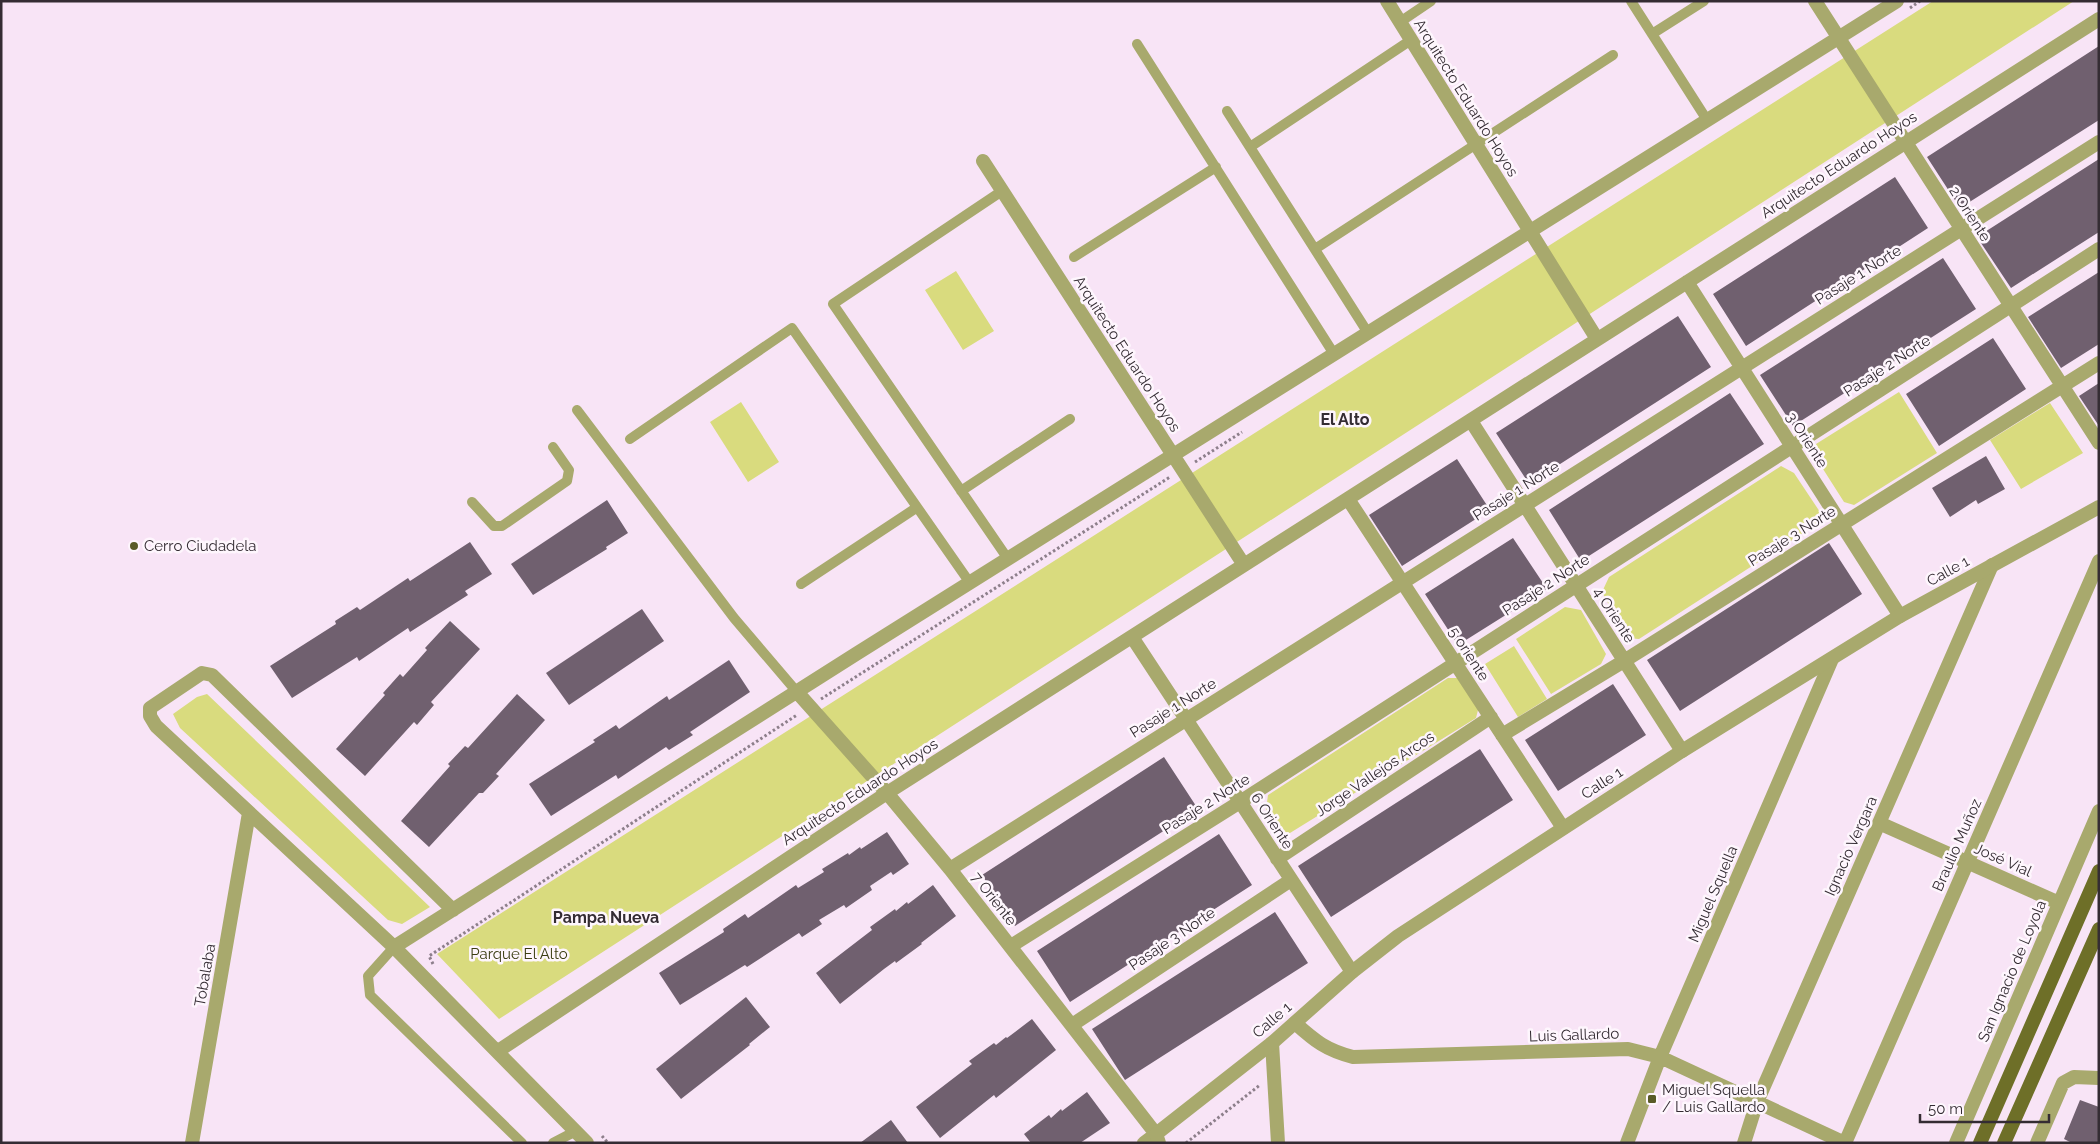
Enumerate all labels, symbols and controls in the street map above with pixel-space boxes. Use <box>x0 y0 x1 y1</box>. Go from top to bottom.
street label: Arquitecto Eduardo Hoyos <box>1410 16 1522 180</box>
street label: Arquitecto Eduardo Hoyos <box>1758 108 1920 222</box>
street label: 2 Oriente <box>1945 183 1995 245</box>
street label: Pasaje 1 Norte <box>1811 241 1905 309</box>
street label: Arquitecto Eduardo Hoyos <box>1070 273 1184 435</box>
street label: Pasaje 2 Norte <box>1840 331 1934 401</box>
street label: 3 Oriente <box>1782 409 1832 471</box>
district label: El Alto <box>1320 410 1370 429</box>
street label: Pasaje 1 Norte <box>1469 457 1563 525</box>
street label: Pasaje 3 Norte <box>1745 502 1839 570</box>
place label: Cerro Ciudadela <box>144 537 257 555</box>
marker: Cerro Ciudadela <box>128 540 140 552</box>
street label: Pasaje 2 Norte <box>1499 550 1593 620</box>
street label: Calle 1 <box>1924 552 1973 590</box>
street label: 4 Oriente <box>1589 584 1639 646</box>
street label: 5 oriente <box>1445 624 1493 684</box>
street label: Pasaje 1 Norte <box>1126 674 1220 742</box>
street label: Jorge Vallejos Arcos <box>1312 728 1438 820</box>
street label: Arquitecto Eduardo Hoyos <box>779 735 941 849</box>
street label: Calle 1 <box>1578 763 1627 803</box>
street label: Pasaje 2 Norte <box>1159 770 1253 838</box>
street label: 6 Oriente <box>1247 789 1297 853</box>
street label: Ignacio Vergara <box>1821 793 1881 899</box>
street label: Braulio Muñoz <box>1929 796 1985 894</box>
street label: José Vial <box>1971 839 2035 881</box>
street label: Miguel Squella <box>1685 843 1741 945</box>
street label: 7 Oriente <box>968 869 1021 929</box>
street label: San Ignacio de Loyola <box>1974 897 2050 1045</box>
street label: Pasaje 3 Norte <box>1126 903 1219 974</box>
district label: Pampa Nueva <box>553 908 659 927</box>
street label: Tobalaba <box>191 942 219 1008</box>
park label: Parque El Alto <box>470 945 568 963</box>
street label: Calle 1 <box>1249 998 1296 1042</box>
street label: Luis Gallardo <box>1528 1024 1620 1046</box>
place label: Miguel Squella / Luis Gallardo <box>1662 1081 1765 1116</box>
scale bar <box>1920 1092 2049 1124</box>
marker: Miguel Squella / Luis Gallardo <box>1646 1093 1658 1105</box>
text: 50 m <box>1928 1100 1963 1118</box>

